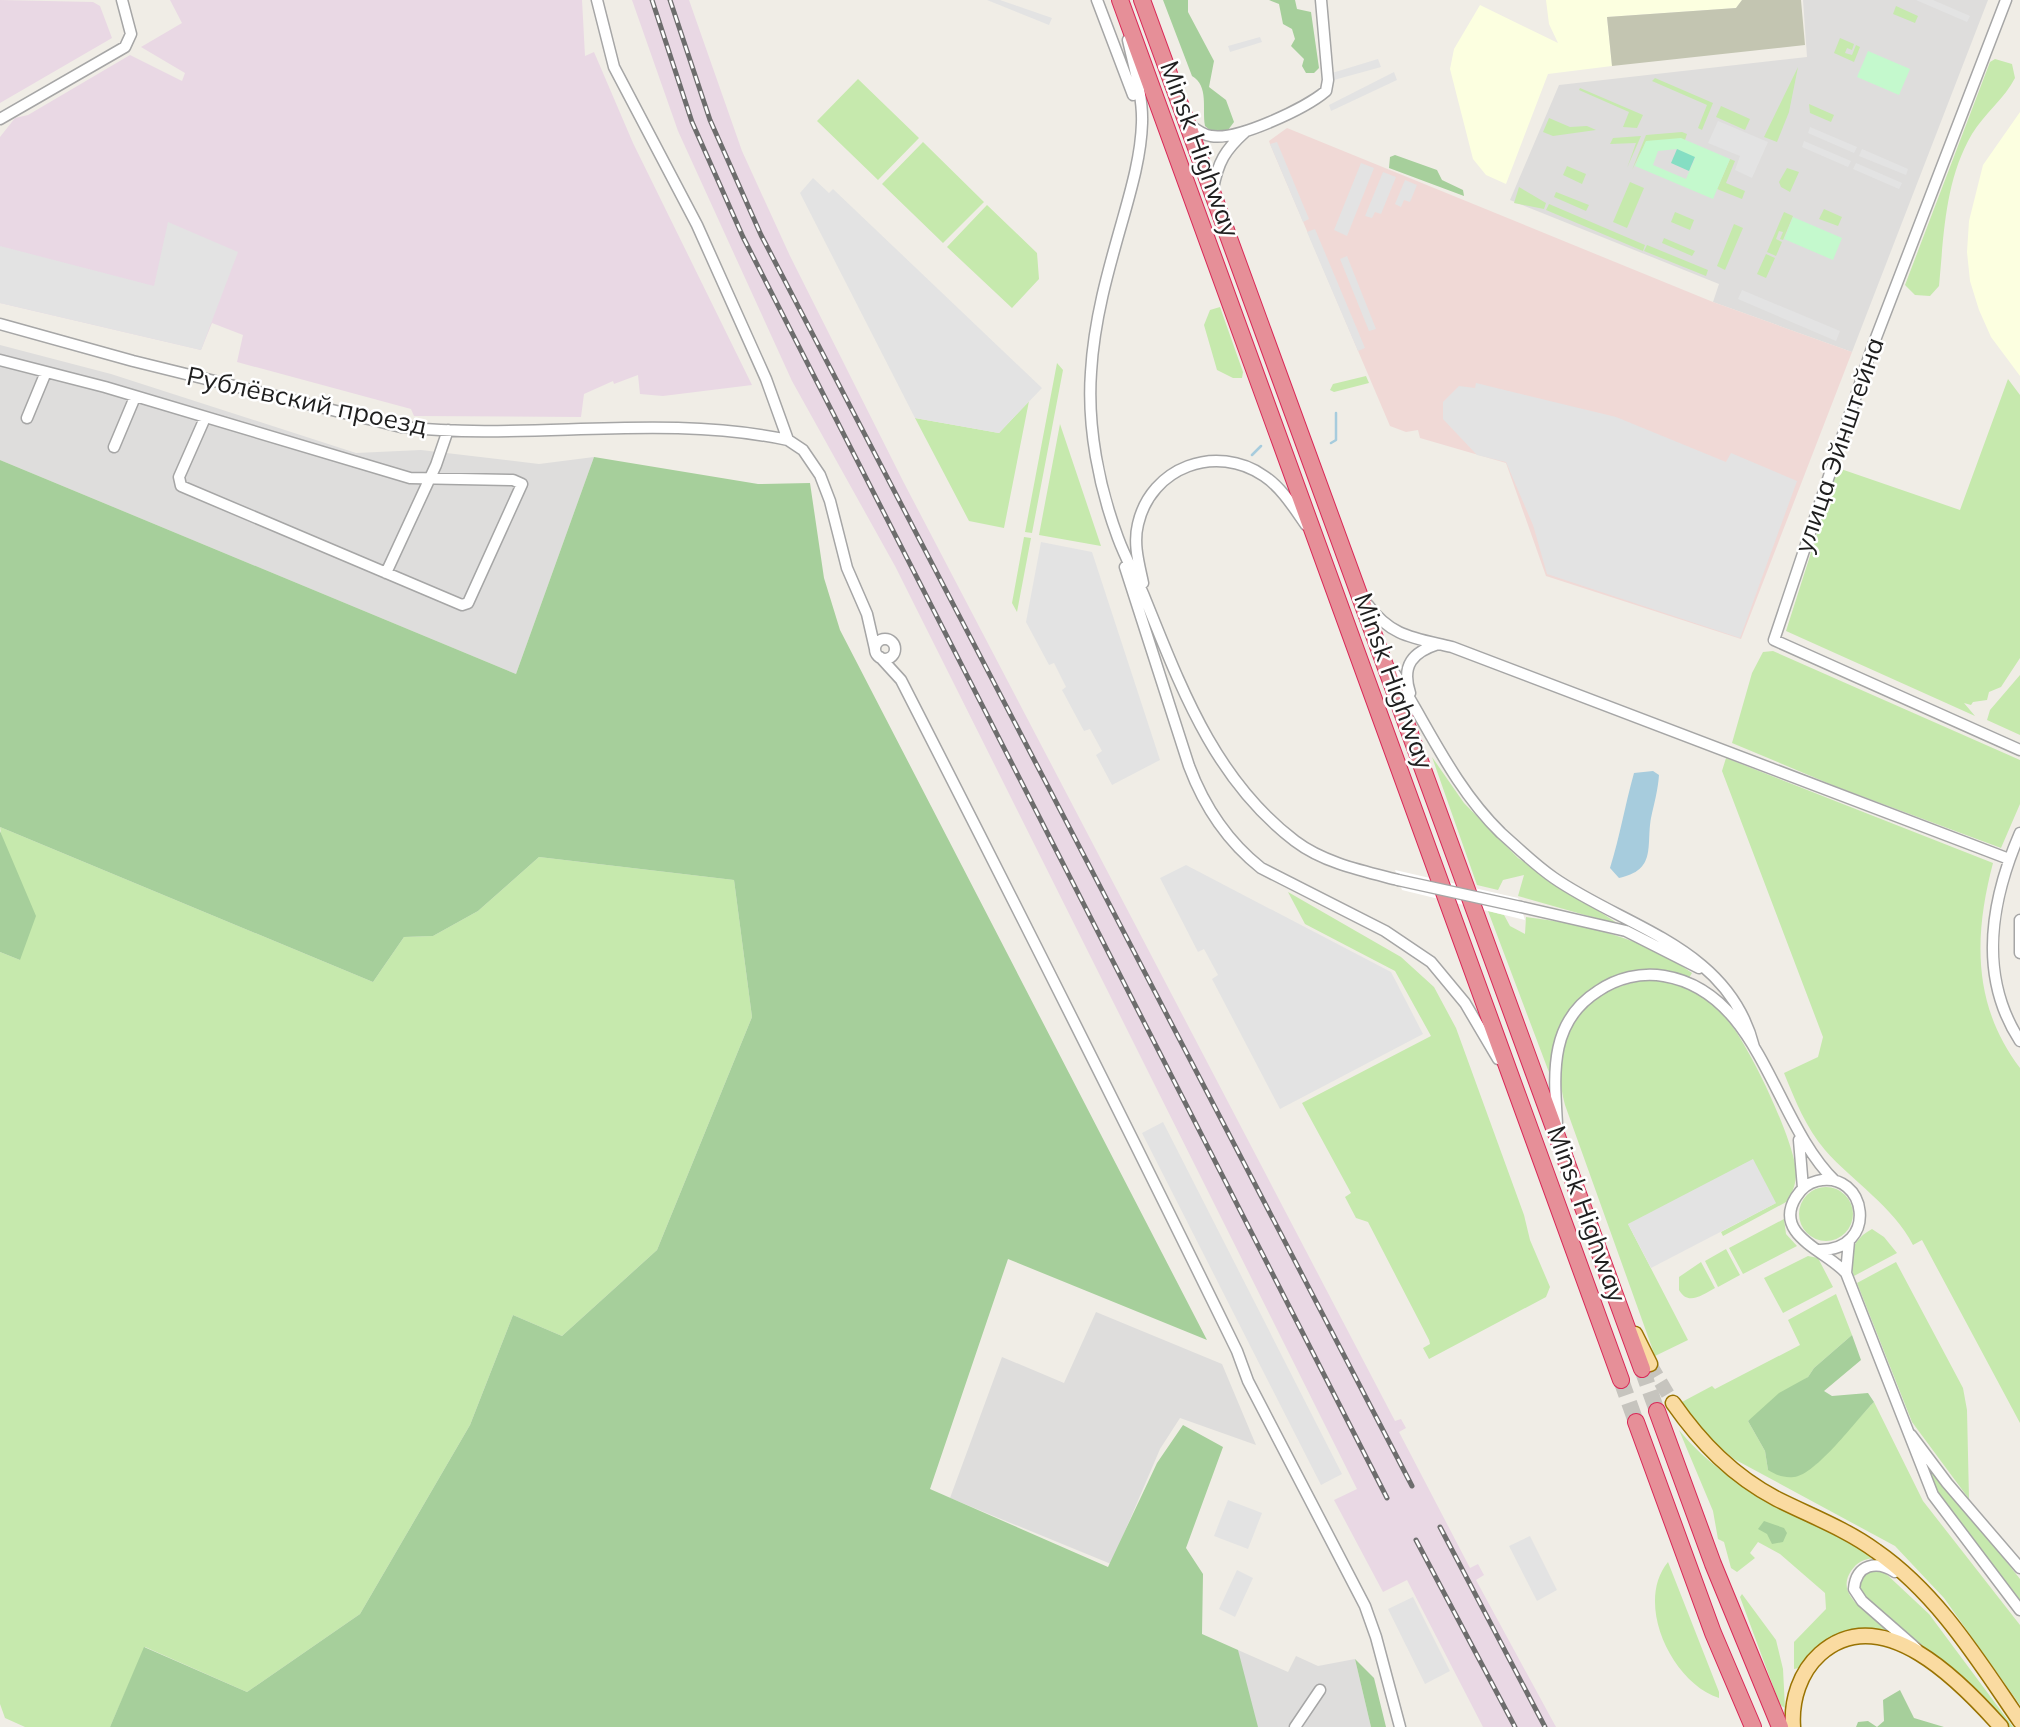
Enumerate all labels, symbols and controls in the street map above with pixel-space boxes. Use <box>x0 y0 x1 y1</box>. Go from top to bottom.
street label: Minsk Highway <box>1153 56 1248 242</box>
street label: улица Эйнштейна <box>1786 333 1891 557</box>
street label: Рублёвский проезд <box>184 359 431 442</box>
street label: Minsk Highway <box>1347 588 1442 774</box>
street label: Minsk Highway <box>1540 1121 1635 1307</box>

